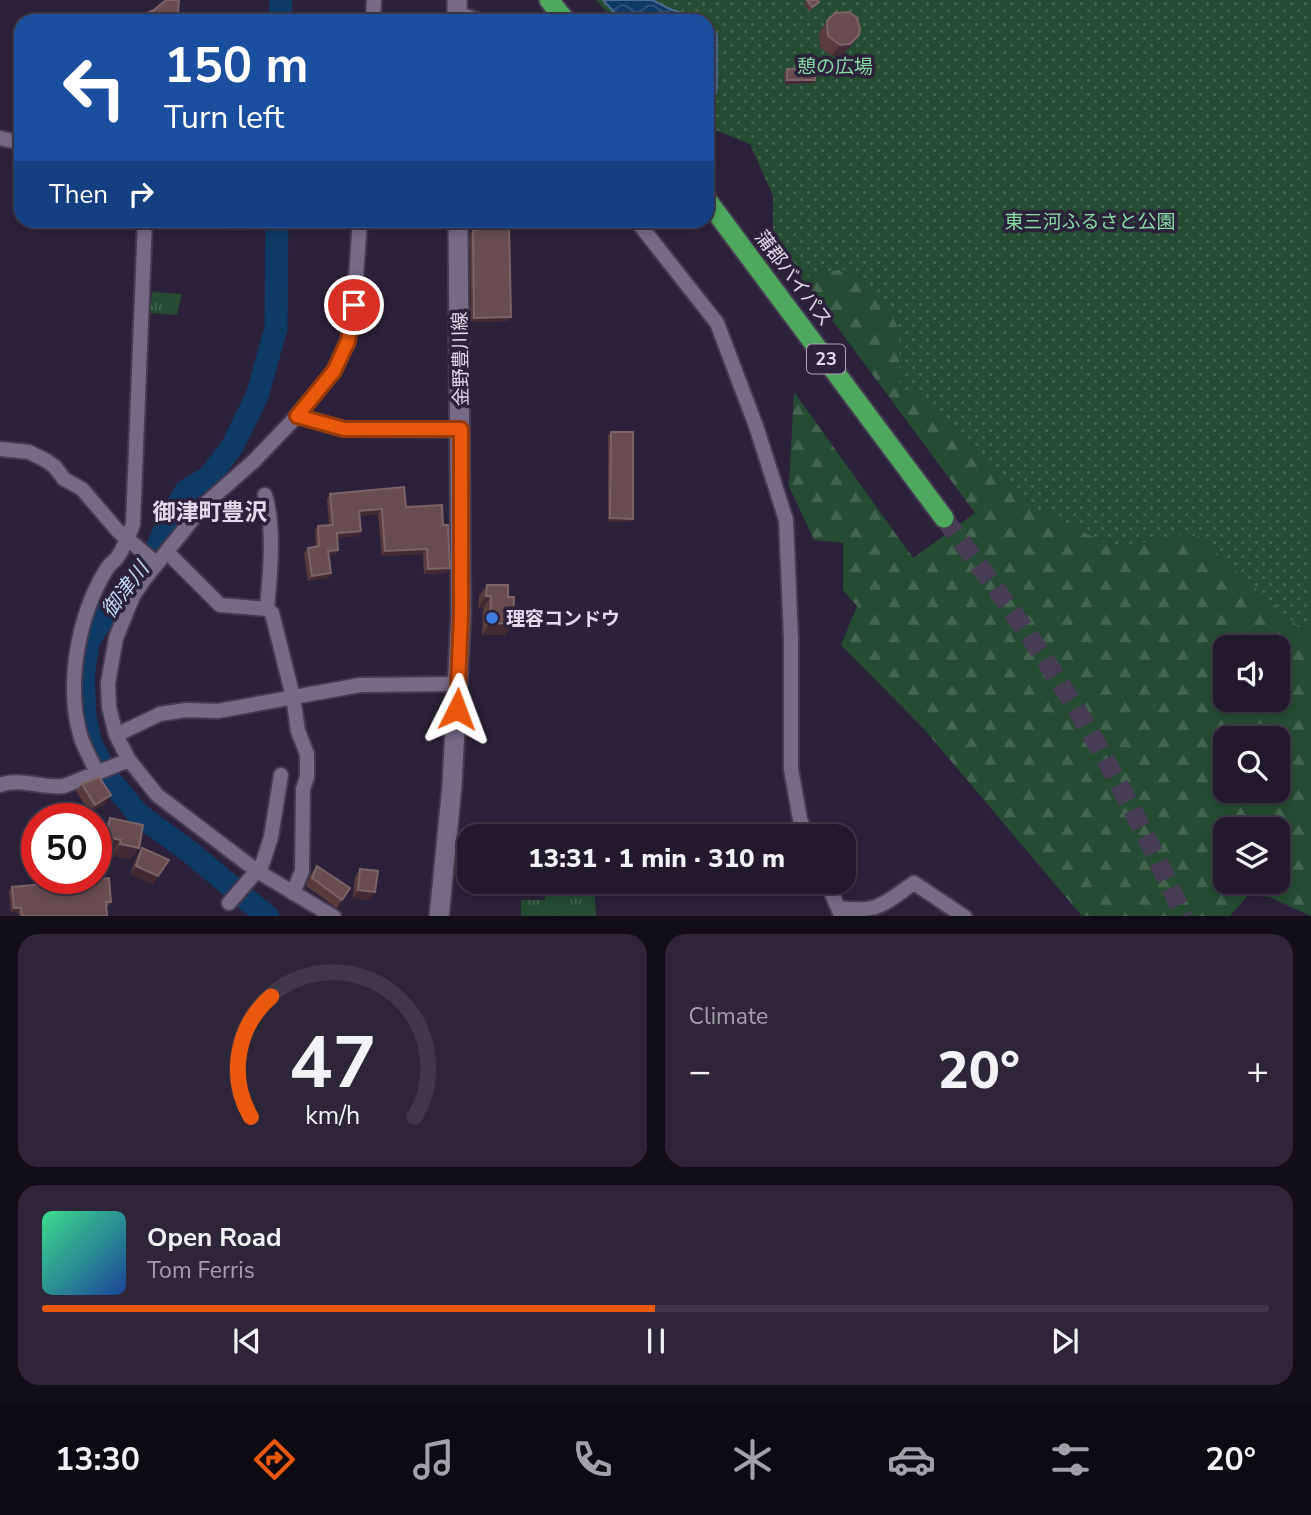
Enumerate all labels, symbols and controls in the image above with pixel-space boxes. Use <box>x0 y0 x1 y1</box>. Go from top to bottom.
text: 150 m <box>164 32 308 99</box>
icon: left <box>49 42 140 133</box>
park label: 憩の広場 <box>797 54 873 80</box>
text: Turn left <box>164 96 284 139</box>
icon: right <box>122 175 160 213</box>
text: Then <box>49 177 108 212</box>
park label: 東三河ふるさと公園 <box>1004 209 1176 235</box>
street label: 蒲郡バイパス <box>749 225 838 332</box>
pin <box>324 275 384 335</box>
icon: arrive <box>335 286 373 324</box>
street label: 金野豊川線 <box>447 311 475 407</box>
road number: 23 <box>807 344 845 374</box>
district label: 御津町豊沢 <box>153 497 268 528</box>
water label: 御津川 <box>95 555 156 624</box>
place label: 理容コンドウ <box>506 606 620 632</box>
marker: 理容コンドウ <box>484 610 500 626</box>
map controls <box>1213 635 1290 894</box>
button: sound <box>1213 635 1290 712</box>
position arrow <box>420 672 494 746</box>
button: search <box>1213 726 1290 803</box>
speed limit sign: 50 <box>21 803 112 894</box>
button: layers <box>1213 817 1290 894</box>
text: 13:31 · 1 min · 310 m <box>528 841 785 876</box>
text: Climate <box>689 1001 768 1032</box>
text: 47 <box>289 1013 376 1113</box>
text: 20° <box>938 1035 1020 1106</box>
text: − <box>689 1046 711 1097</box>
text: + <box>1246 1046 1269 1097</box>
text: km/h <box>305 1098 360 1132</box>
text: Open Road <box>147 1220 282 1255</box>
text: Tom Ferris <box>147 1255 255 1286</box>
icon: previous <box>228 1322 266 1360</box>
icon: pause <box>637 1322 675 1360</box>
icon: next <box>1046 1322 1084 1360</box>
icon: directions <box>250 1435 299 1484</box>
icon: music <box>409 1435 458 1484</box>
icon: phone <box>568 1435 617 1484</box>
icon: climate <box>728 1435 777 1484</box>
icon: car <box>887 1435 936 1484</box>
icon: filters <box>1046 1435 1095 1484</box>
text: 13:30 <box>55 1438 140 1481</box>
text: 20° <box>1205 1438 1256 1481</box>

